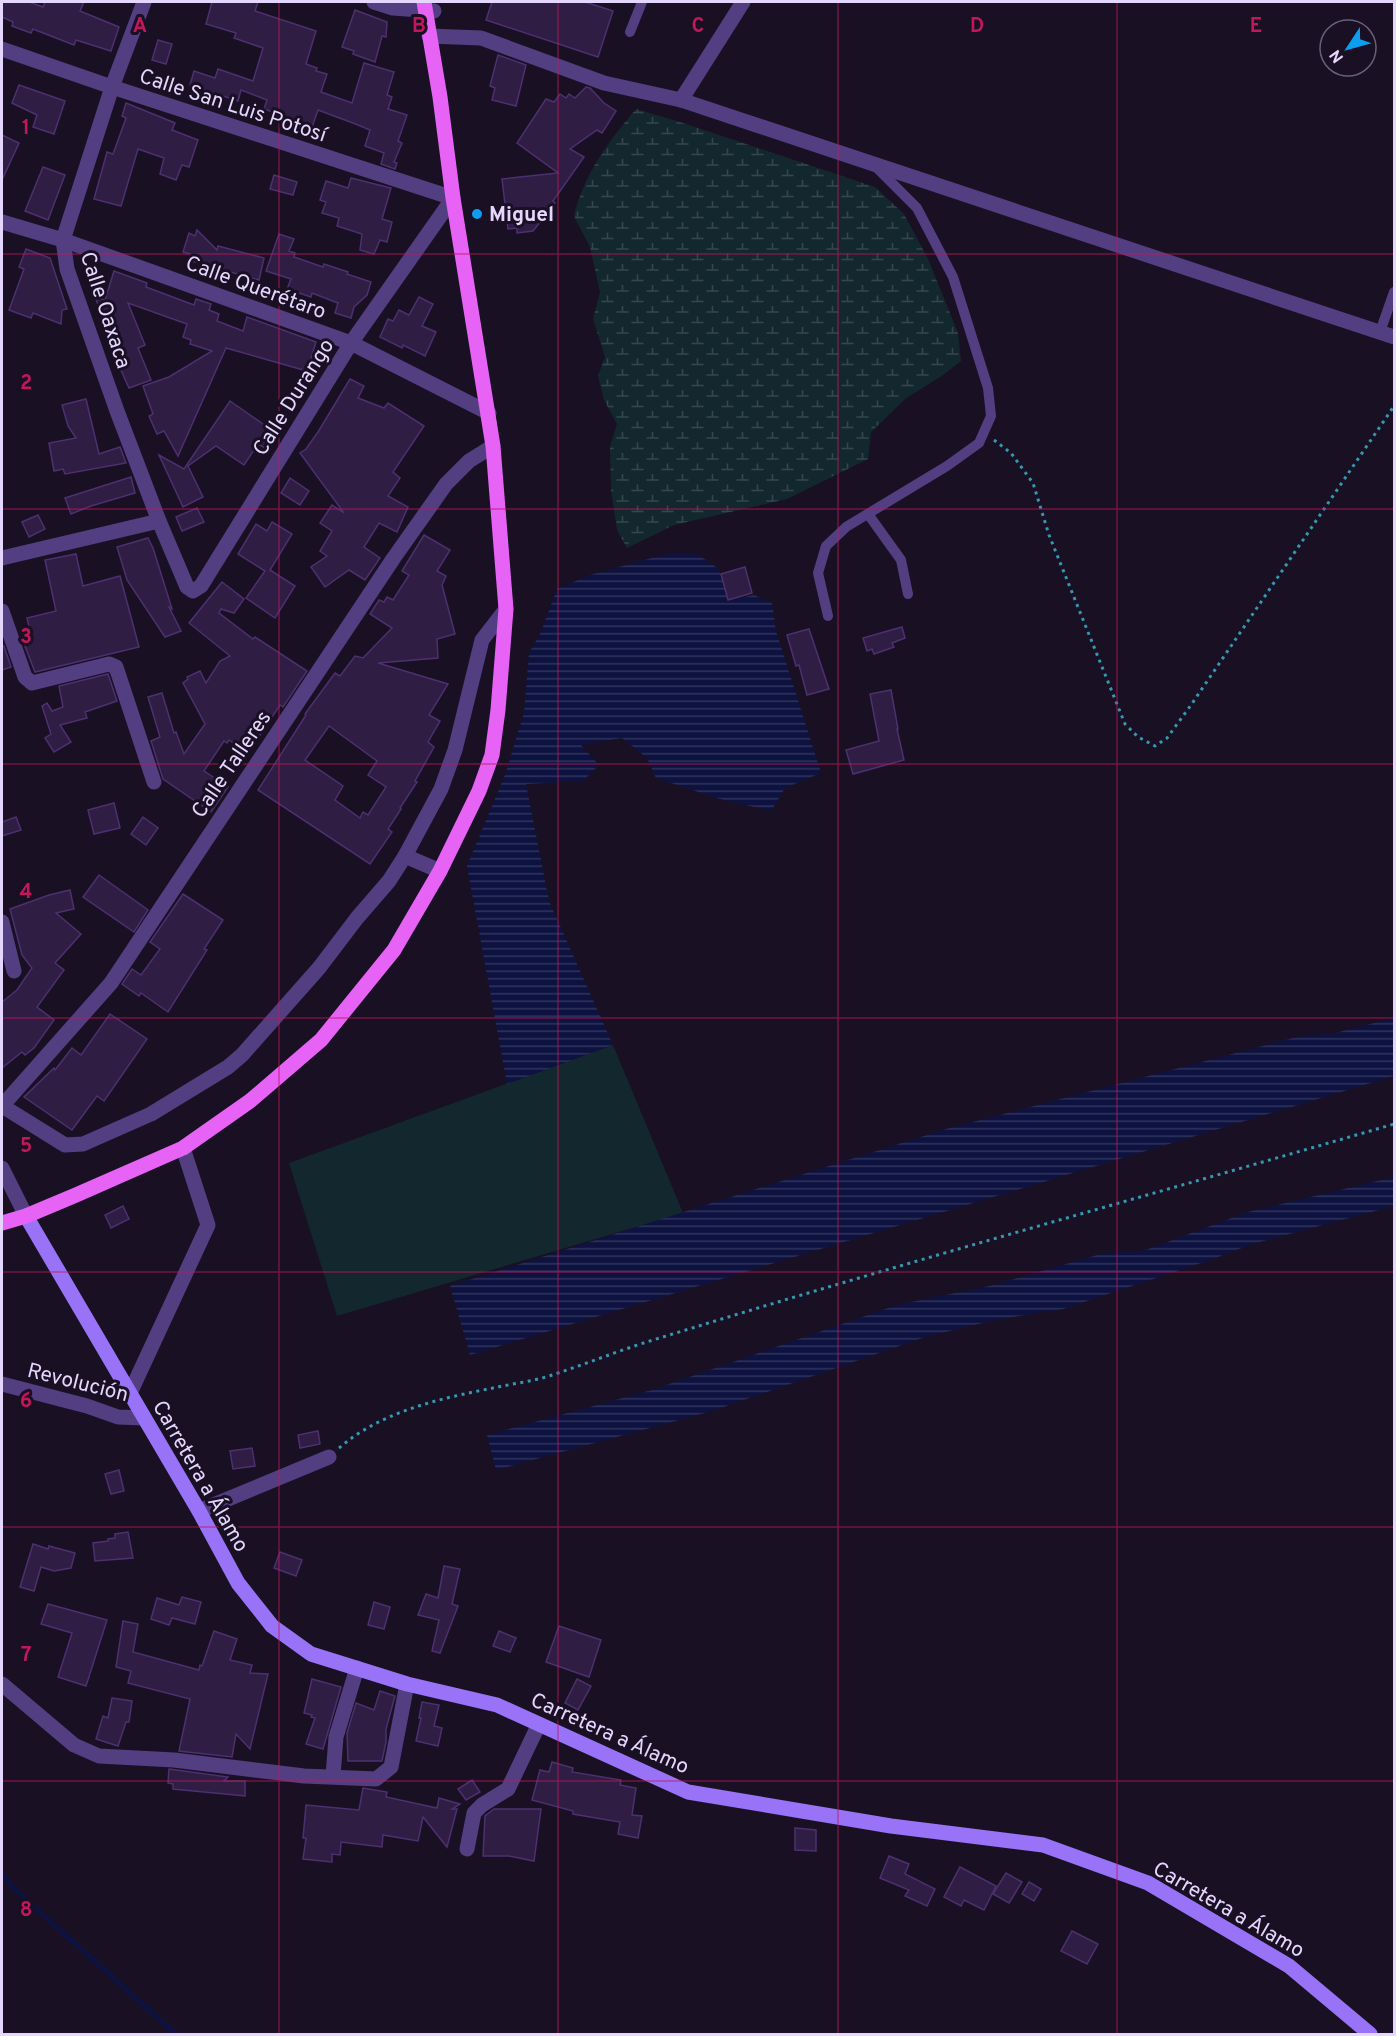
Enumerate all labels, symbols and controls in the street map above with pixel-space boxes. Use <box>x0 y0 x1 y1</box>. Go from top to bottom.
text: A <box>133 14 147 40</box>
text: B <box>412 14 426 40</box>
text: C <box>692 14 704 40</box>
text: D <box>970 14 984 40</box>
text: E <box>1250 14 1262 40</box>
north arrow <box>1318 18 1378 78</box>
text: N <box>1326 45 1349 66</box>
street label: Calle San Luis Potosí <box>135 63 331 150</box>
text: 1 <box>22 116 30 142</box>
place label: Miguel <box>489 202 554 229</box>
marker: Miguel <box>470 207 484 221</box>
street label: Calle Oaxaca <box>73 249 136 372</box>
street label: Calle Querétaro <box>181 250 330 326</box>
street label: Calle Durango <box>248 334 341 461</box>
text: 2 <box>20 371 32 397</box>
text: 3 <box>20 625 32 651</box>
street label: Calle Talleres <box>186 706 278 824</box>
text: 4 <box>20 880 32 906</box>
text: 5 <box>20 1134 32 1160</box>
street label: Revolución <box>24 1358 131 1409</box>
text: 6 <box>20 1389 32 1415</box>
street label: Carretera a Álamo <box>145 1396 255 1557</box>
text: 7 <box>21 1643 31 1669</box>
street label: Carretera a Álamo <box>526 1686 693 1781</box>
street label: Carretera a Álamo <box>1148 1855 1309 1965</box>
text: 8 <box>20 1898 32 1924</box>

